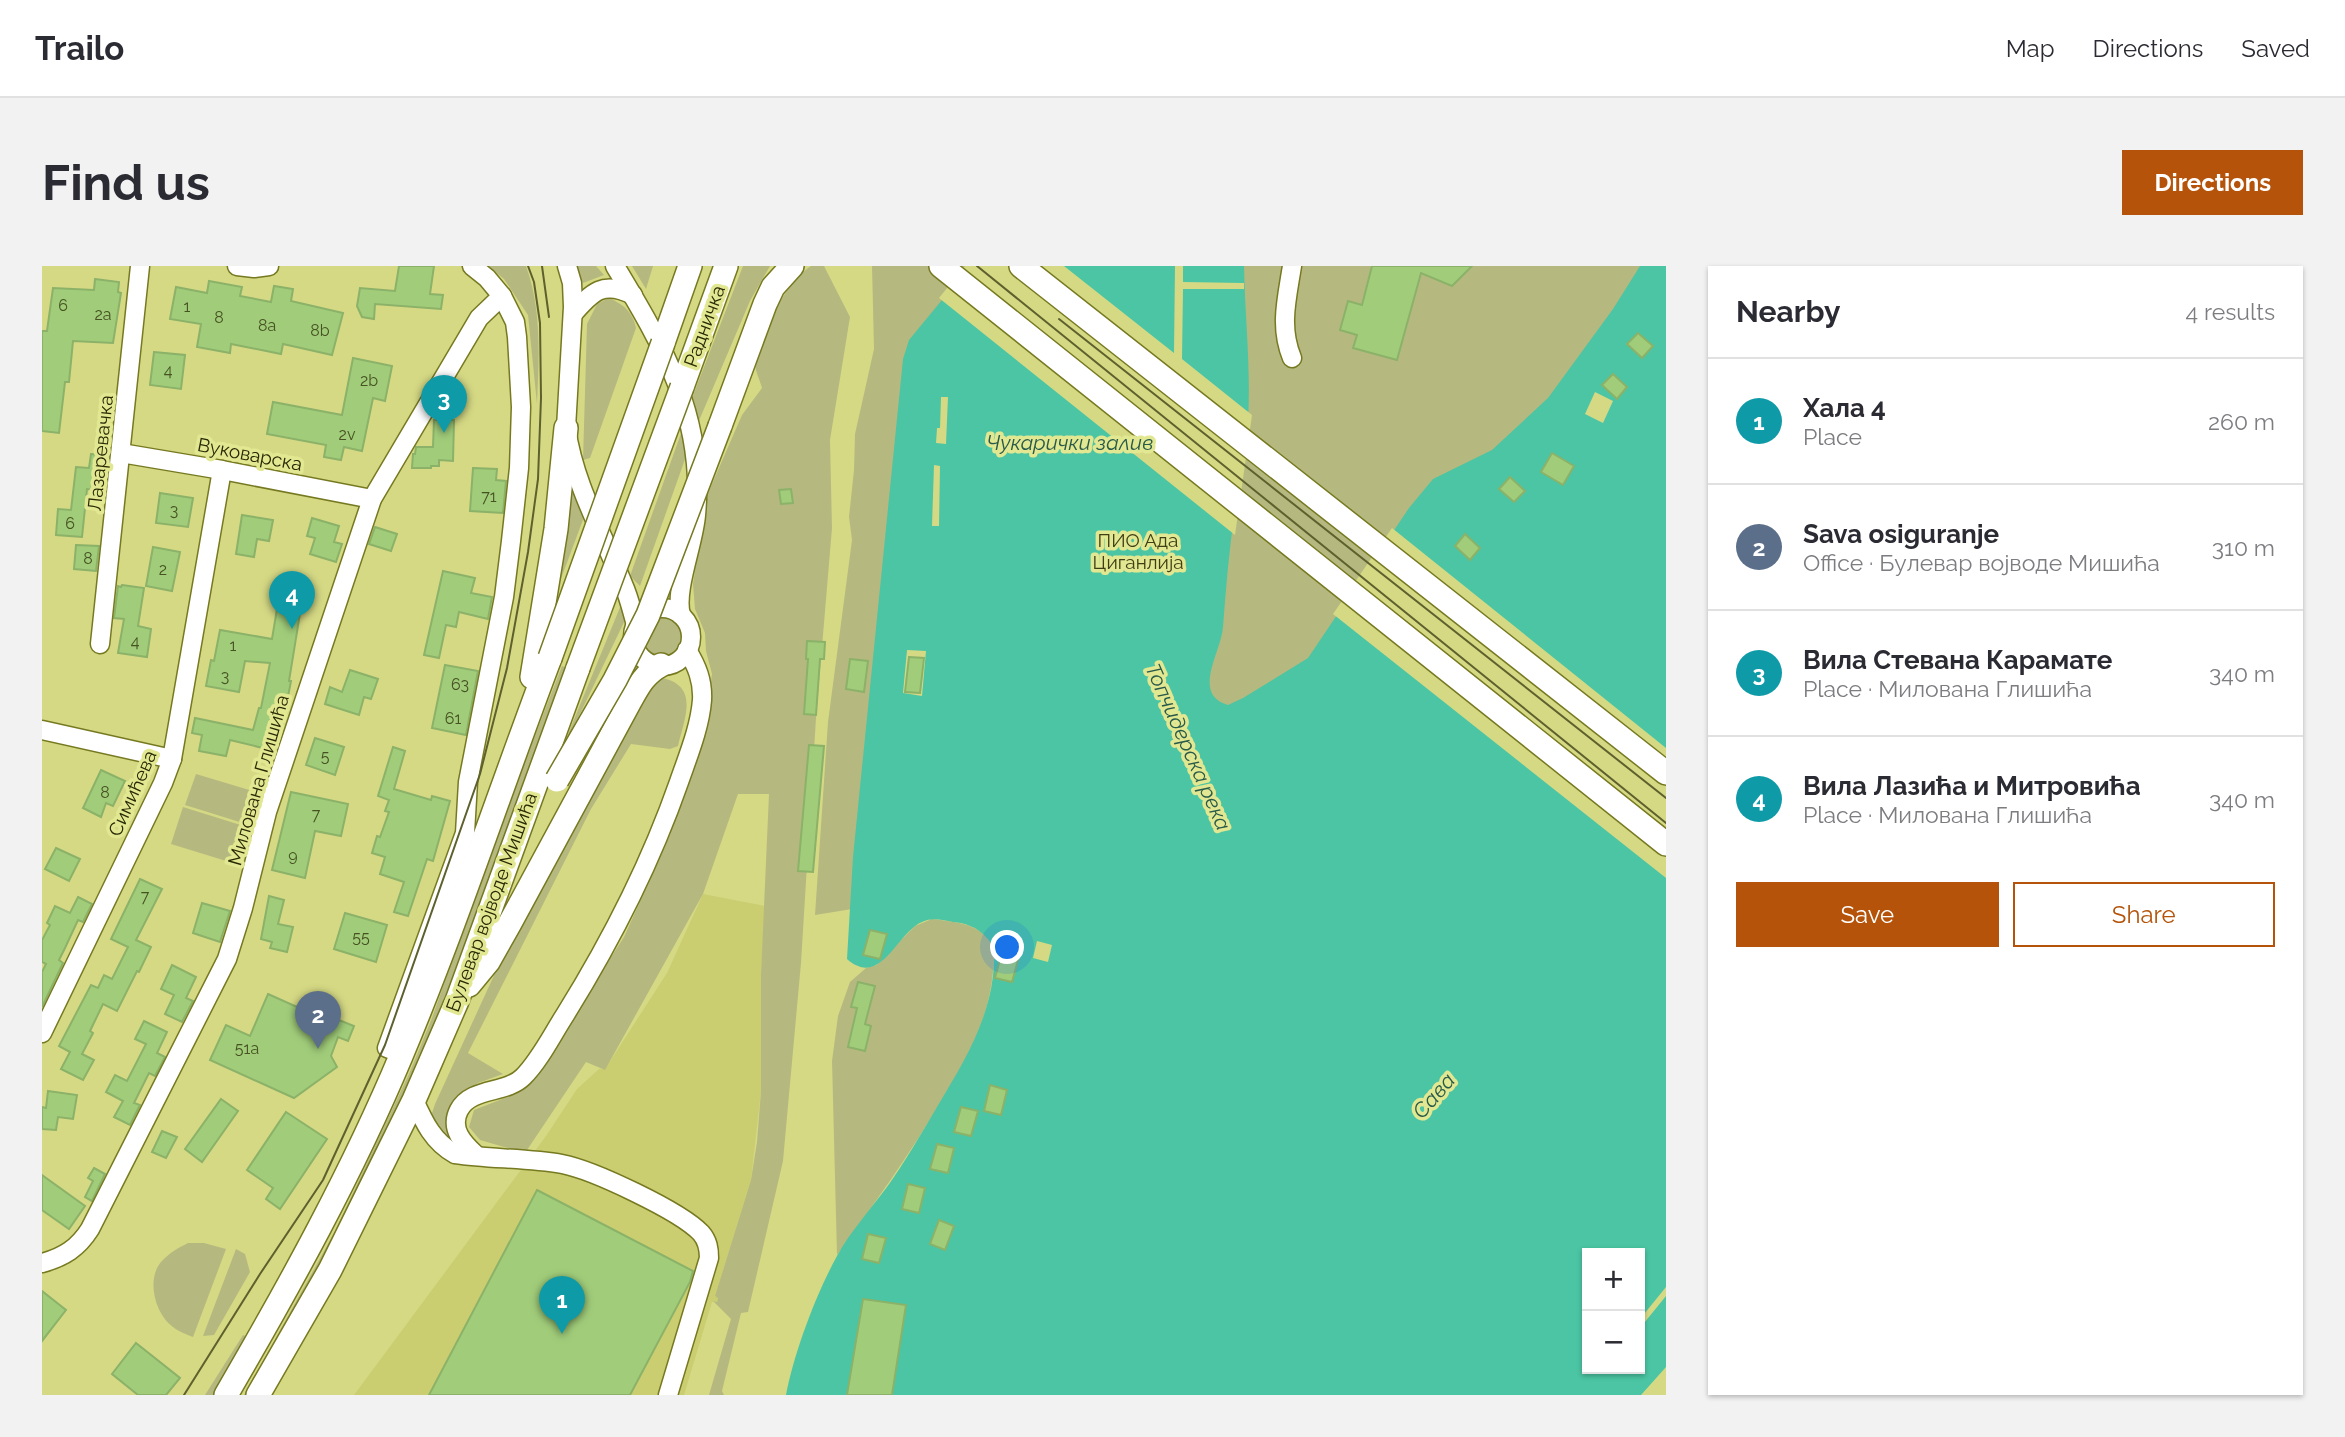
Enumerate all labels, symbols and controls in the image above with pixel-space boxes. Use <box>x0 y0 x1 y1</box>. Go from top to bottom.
text: Trailo <box>35 29 124 68</box>
text: Map <box>2006 34 2055 63</box>
text: Directions <box>2093 34 2203 63</box>
text: Saved <box>2241 34 2310 63</box>
button: Directions <box>2122 150 2303 215</box>
text: Find us <box>42 154 210 211</box>
street label: Радничка <box>679 282 729 370</box>
text: Nearby <box>1736 294 1840 329</box>
house number: 6 <box>58 296 68 315</box>
house number: 1 <box>184 297 191 316</box>
text: 4 results <box>2186 298 2275 325</box>
house number: 2a <box>94 305 112 324</box>
house number: 8 <box>214 308 224 327</box>
house number: 8a <box>258 316 276 335</box>
house number: 8b <box>310 321 330 340</box>
house number: 4 <box>164 361 173 380</box>
house number: 2b <box>360 371 378 390</box>
pin: 3 <box>421 375 467 433</box>
text: Хала 4 <box>1803 393 1886 423</box>
street label: Лазаревачка <box>83 394 117 512</box>
text: 1 <box>1753 408 1765 435</box>
text: 260 m <box>2208 408 2275 435</box>
text: Place <box>1803 423 1862 450</box>
house number: 2v <box>339 425 356 444</box>
water label: Чукарички залив <box>986 430 1154 455</box>
street label: Вуковарска <box>196 433 304 475</box>
house number: 71 <box>481 487 497 506</box>
house number: 3 <box>170 501 178 520</box>
house number: 6 <box>65 514 75 533</box>
text: Sava osiguranje <box>1803 519 1999 549</box>
park label: ПИО Ада Циганлија <box>1092 529 1184 573</box>
text: 2 <box>1753 534 1765 561</box>
text: 310 m <box>2212 534 2275 561</box>
house number: 8 <box>83 549 93 568</box>
text: Office · Булевар војводе Мишића <box>1803 549 2160 576</box>
house number: 2 <box>159 560 167 579</box>
pin: 4 <box>269 571 315 629</box>
house number: 4 <box>131 632 140 651</box>
house number: 1 <box>230 636 237 655</box>
text: Вила Стевана Карамате <box>1803 645 2112 675</box>
water label: Топчидерска река <box>1140 660 1236 834</box>
text: 3 <box>1753 660 1765 687</box>
text: 340 m <box>2209 660 2275 687</box>
house number: 3 <box>221 667 229 686</box>
house number: 63 <box>451 675 469 694</box>
text: Place · Милована Глишића <box>1803 675 2092 702</box>
street label: Милована Глишића <box>223 692 293 868</box>
house number: 61 <box>445 709 461 728</box>
street label: Симићева <box>103 747 161 839</box>
house number: 5 <box>321 747 330 766</box>
text: Вила Лазића и Митровића <box>1803 771 2141 801</box>
house number: 8 <box>100 783 110 802</box>
text: 4 <box>1752 786 1766 813</box>
text: 340 m <box>2209 786 2275 813</box>
street label: Булевар војводе Мишића <box>441 789 541 1015</box>
text: Place · Милована Глишића <box>1803 801 2092 828</box>
house number: 7 <box>312 805 321 824</box>
house number: 9 <box>288 846 298 865</box>
button: Save <box>1736 882 1999 947</box>
button: Share <box>2013 882 2275 947</box>
house number: 7 <box>141 887 150 906</box>
house number: 55 <box>352 928 370 947</box>
your location <box>990 930 1024 964</box>
pin: 2 <box>295 991 341 1049</box>
house number: 51a <box>235 1039 259 1058</box>
water label: Сава <box>1407 1068 1460 1123</box>
map controls <box>1582 1248 1645 1374</box>
button: + <box>1582 1248 1645 1311</box>
pin: 1 <box>539 1276 585 1334</box>
button: − <box>1582 1311 1645 1374</box>

